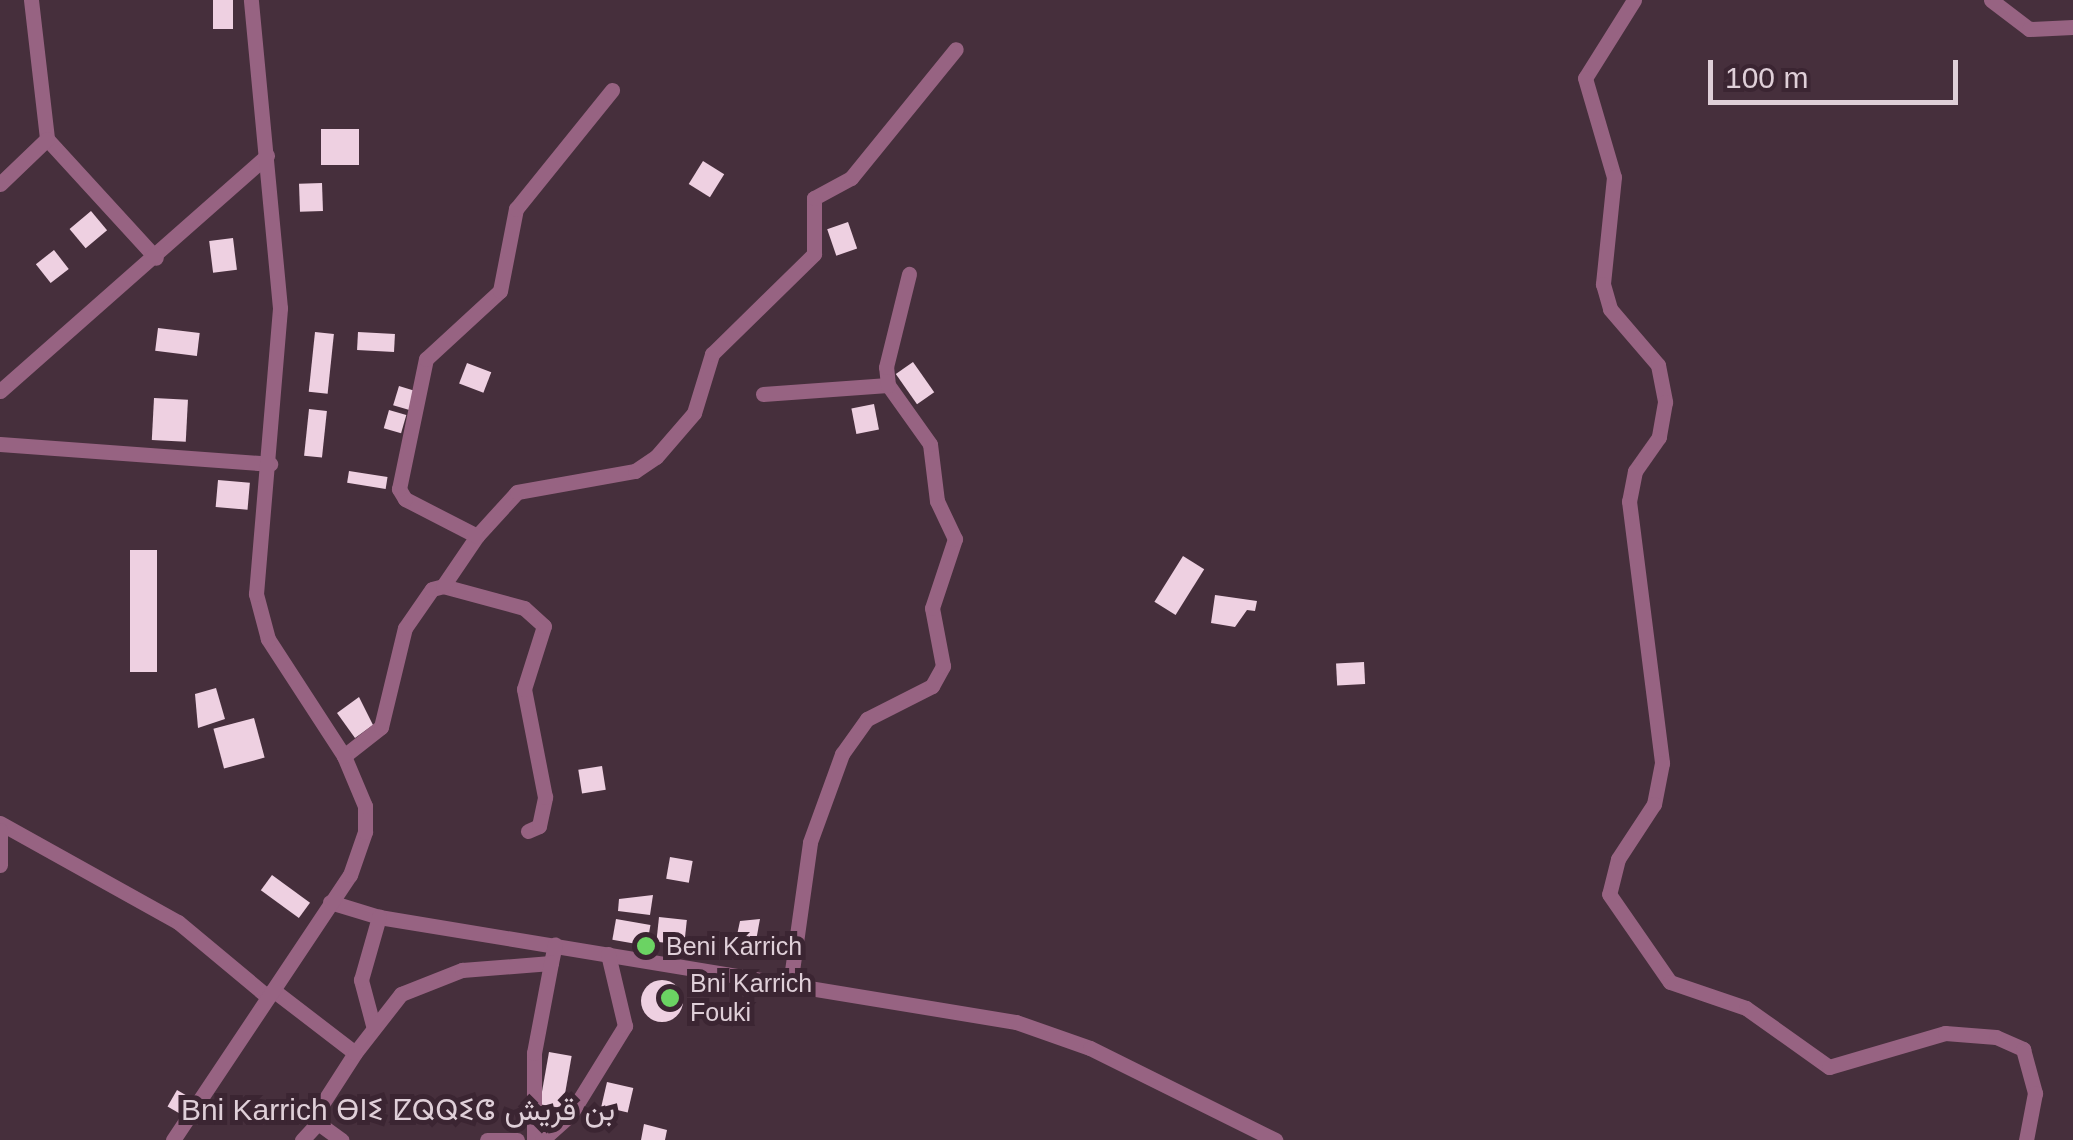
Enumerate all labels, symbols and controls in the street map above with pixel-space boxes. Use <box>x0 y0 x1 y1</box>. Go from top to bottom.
scale bar <box>1713 40 1963 102</box>
text: 100 m <box>1725 61 1808 94</box>
place label: Beni Karrich <box>666 931 802 961</box>
marker: Beni Karrich <box>635 935 657 957</box>
place label: Bni Karrich Fouki <box>690 969 812 1028</box>
marker: Bni Karrich Fouki <box>659 987 681 1009</box>
district label: Bni Karrich ⴱⵏⵉ ⵇⵕⵕⵉⵛ بن قريش <box>181 1092 615 1128</box>

